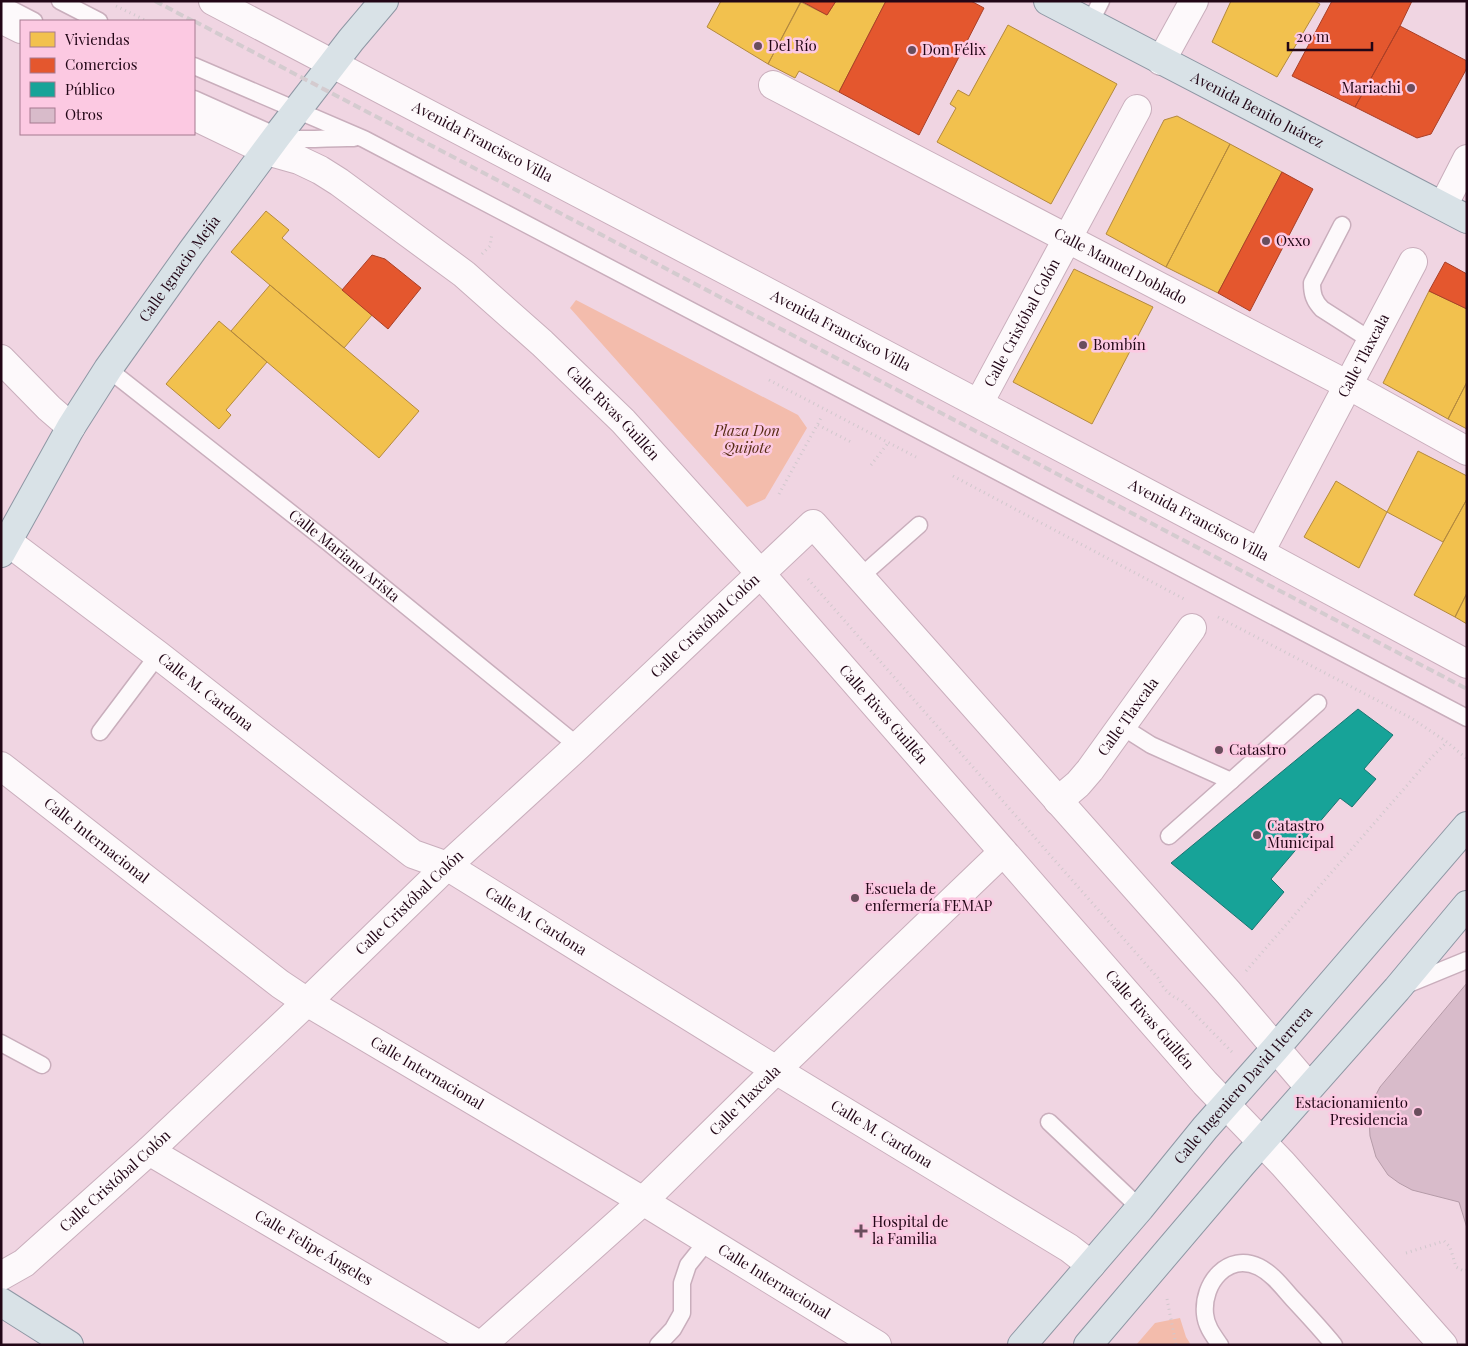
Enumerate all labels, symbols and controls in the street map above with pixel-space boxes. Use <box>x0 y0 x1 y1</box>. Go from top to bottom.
legend <box>20 20 195 135</box>
scale bar <box>1288 20 1372 52</box>
text: 20 m <box>1296 26 1330 46</box>
text: Viviendas <box>64 29 130 49</box>
place label: Del Río <box>768 35 817 55</box>
place label: Don Félix <box>922 39 986 59</box>
marker: Del Río <box>752 40 764 52</box>
marker: Don Félix <box>906 44 918 56</box>
text: Comercios <box>65 54 137 74</box>
street label: Avenida Benito Juárez <box>1187 66 1328 152</box>
place label: Mariachi <box>1341 77 1402 97</box>
text: Público <box>65 79 115 99</box>
marker: Mariachi <box>1405 82 1417 94</box>
street label: Avenida Francisco Villa <box>408 95 557 186</box>
text: Otros <box>65 104 103 124</box>
street label: Calle Ignacio Mejía <box>134 211 224 326</box>
street label: Calle Manuel Doblado <box>1051 222 1191 308</box>
place label: Oxxo <box>1276 230 1310 250</box>
marker: Oxxo <box>1260 235 1272 247</box>
street label: Calle Cristóbal Colón <box>979 255 1064 390</box>
street label: Avenida Francisco Villa <box>767 284 915 375</box>
street label: Calle Tlaxcala <box>1332 309 1393 401</box>
place label: Bombín <box>1093 334 1146 354</box>
marker: Bombín <box>1077 339 1089 351</box>
street label: Calle Rivas Guillén <box>562 361 665 464</box>
park label: Plaza Don Quijote <box>713 420 780 457</box>
street label: Avenida Francisco Villa <box>1125 473 1273 565</box>
street label: Calle Mariano Arista <box>285 504 405 606</box>
street label: Calle Cristóbal Colón <box>645 569 763 682</box>
street label: Calle M. Cardona <box>154 648 258 735</box>
street label: Calle Rivas Guillén <box>835 660 933 768</box>
street label: Calle Tlaxcala <box>1092 673 1163 760</box>
place label: Catastro <box>1229 739 1286 759</box>
marker: Catastro <box>1213 744 1225 756</box>
street label: Calle Internacional <box>40 792 154 887</box>
place label: Catastro Municipal <box>1267 815 1334 852</box>
marker: Catastro Municipal <box>1251 829 1263 841</box>
street label: Calle Cristóbal Colón <box>350 845 467 959</box>
place label: Escuela de enfermería FEMAP <box>865 878 992 915</box>
street label: Calle M. Cardona <box>482 881 591 960</box>
marker: Escuela de enfermería FEMAP <box>849 892 861 904</box>
street label: Calle Rivas Guillén <box>1102 965 1199 1073</box>
street label: Calle Ingeniero David Herrera <box>1169 1002 1317 1168</box>
street label: Calle Internacional <box>367 1031 488 1114</box>
street label: Calle Tlaxcala <box>704 1060 784 1139</box>
place label: Estacionamiento Presidencia <box>1295 1092 1409 1129</box>
street label: Calle M. Cardona <box>827 1095 937 1172</box>
marker: Estacionamiento Presidencia <box>1412 1106 1424 1118</box>
street label: Calle Cristóbal Colón <box>55 1125 174 1236</box>
street label: Calle Felipe Ángeles <box>251 1204 377 1289</box>
place label: Hospital de la Familia <box>872 1211 948 1248</box>
marker: Hospital de la Familia <box>854 1224 868 1238</box>
street label: Calle Internacional <box>715 1239 835 1323</box>

